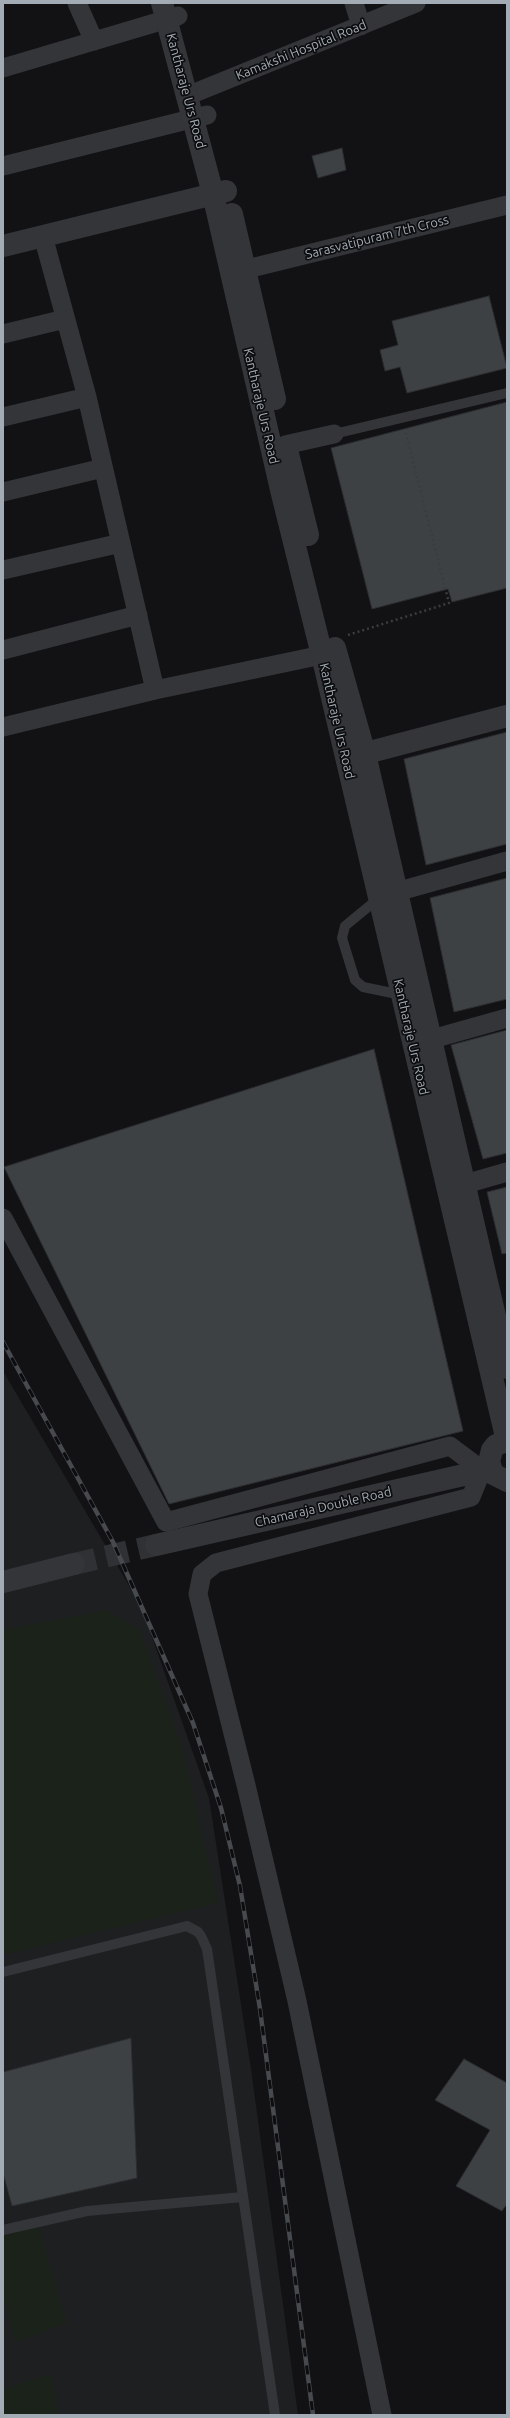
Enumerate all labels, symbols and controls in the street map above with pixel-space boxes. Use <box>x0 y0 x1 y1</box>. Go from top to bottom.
street label: Kamakshi Hospital Road <box>233 17 369 83</box>
street label: Kantharaje Urs Road <box>163 32 209 150</box>
street label: Sarasvatipuram 7th Cross <box>304 212 450 262</box>
street label: Kantharaje Urs Road <box>240 347 282 465</box>
street label: Kantharaje Urs Road <box>316 662 358 780</box>
street label: Kantharaje Urs Road <box>390 978 432 1096</box>
street label: Chamaraja Double Road <box>253 1484 393 1530</box>

